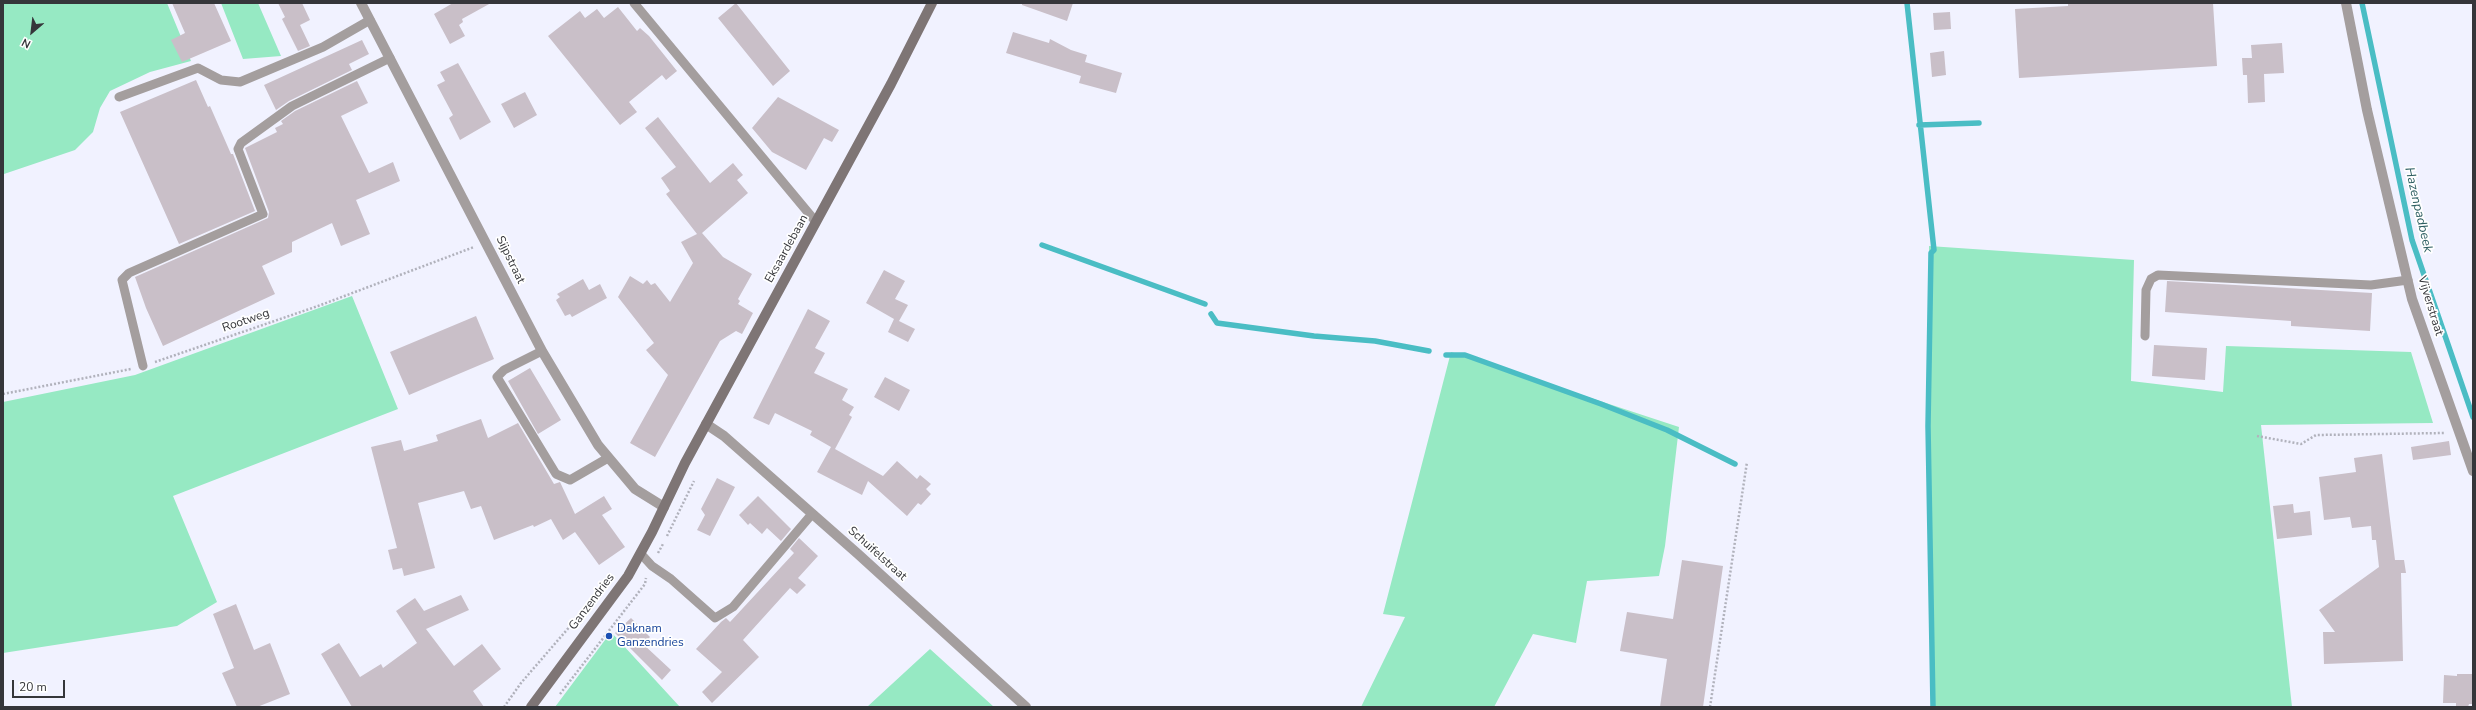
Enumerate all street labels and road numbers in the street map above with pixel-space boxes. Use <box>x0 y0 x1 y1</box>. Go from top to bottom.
street label: Eksaardebaan <box>762 212 812 286</box>
street label: Sijpstraat <box>492 234 528 286</box>
street label: Vijverstraat <box>2414 274 2446 338</box>
street label: Rootweg <box>221 306 271 336</box>
street label: Schuifelstraat <box>845 524 909 584</box>
street label: Ganzendries <box>566 571 618 633</box>

